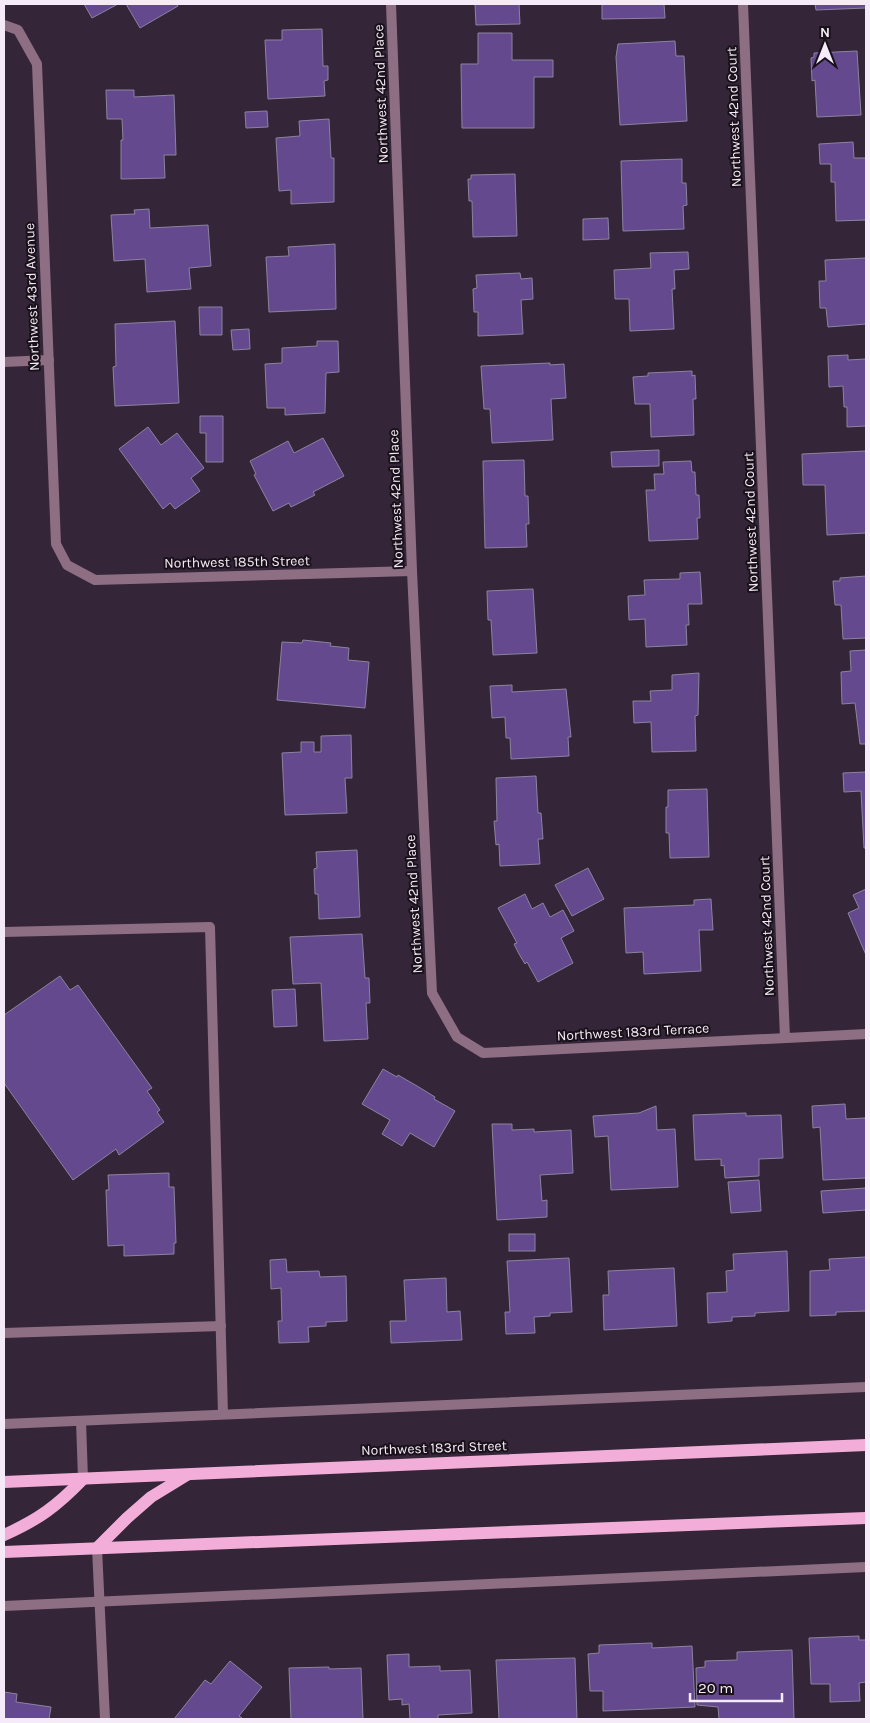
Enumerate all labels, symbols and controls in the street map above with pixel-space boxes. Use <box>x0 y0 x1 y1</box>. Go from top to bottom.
north arrow <box>800 20 850 70</box>
street label: Northwest 42nd Place <box>370 24 392 164</box>
text: N <box>820 24 830 41</box>
street label: Northwest 42nd Court <box>723 47 745 187</box>
street label: Northwest 43rd Avenue <box>21 223 43 371</box>
street label: Northwest 42nd Place <box>385 429 407 569</box>
street label: Northwest 42nd Court <box>740 452 762 592</box>
street label: Northwest 185th Street <box>164 552 310 572</box>
street label: Northwest 42nd Place <box>402 834 426 974</box>
street label: Northwest 42nd Court <box>756 856 778 996</box>
street label: Northwest 183rd Terrace <box>556 1020 710 1044</box>
street label: Northwest 183rd Street <box>361 1437 507 1459</box>
scale bar <box>690 1670 782 1702</box>
text: 20 m <box>698 1679 733 1697</box>

